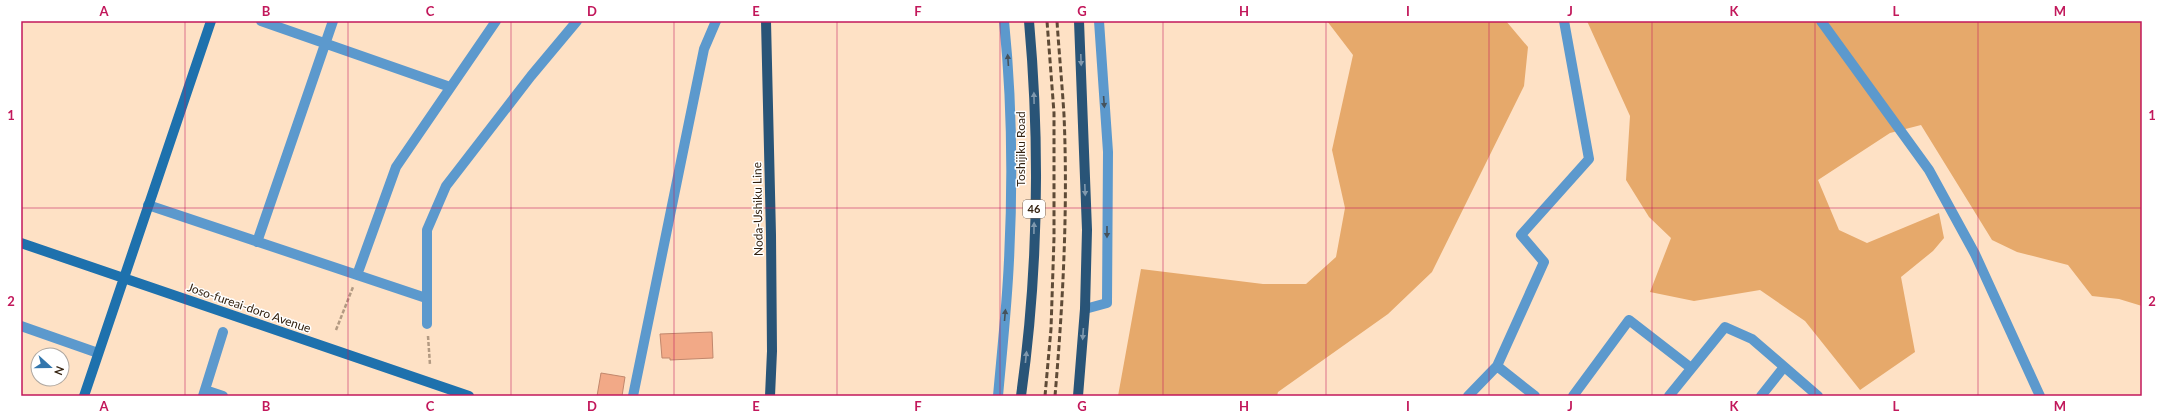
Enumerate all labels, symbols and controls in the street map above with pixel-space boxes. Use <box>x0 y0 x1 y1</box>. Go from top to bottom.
text: A <box>98 3 109 19</box>
text: B <box>262 3 271 19</box>
text: C <box>426 3 435 19</box>
text: D <box>587 3 597 19</box>
text: E <box>752 3 760 19</box>
text: F <box>914 3 922 19</box>
text: G <box>1077 3 1087 19</box>
text: H <box>1239 3 1249 19</box>
text: I <box>1406 3 1410 19</box>
text: J <box>1567 3 1573 19</box>
text: K <box>1730 3 1740 19</box>
text: L <box>1893 3 1900 19</box>
text: M <box>2054 3 2066 19</box>
one-way arrow <box>1004 53 1011 66</box>
one-way arrow <box>1078 54 1084 67</box>
one-way arrow <box>1031 91 1037 104</box>
one-way arrow <box>1101 96 1108 108</box>
text: 1 <box>7 107 15 123</box>
text: 1 <box>2148 107 2156 123</box>
street label: Toshijiku Road <box>1013 111 1028 187</box>
street label: Noda-Ushiku Line <box>749 162 766 256</box>
one-way arrow <box>1082 184 1089 196</box>
road number: 46 <box>1023 200 1045 218</box>
one-way arrow <box>1030 222 1037 234</box>
one-way arrow <box>1104 226 1110 239</box>
street label: Joso-fureai-doro Avenue <box>185 279 313 336</box>
text: 2 <box>7 293 15 309</box>
text: 2 <box>2148 293 2156 309</box>
one-way arrow <box>1001 309 1008 321</box>
one-way arrow <box>1079 328 1086 340</box>
north arrow <box>30 347 70 387</box>
one-way arrow <box>1023 351 1029 363</box>
text: N <box>52 364 67 377</box>
text: A <box>98 398 109 414</box>
text: B <box>262 398 271 414</box>
text: C <box>426 398 435 414</box>
text: D <box>587 398 597 414</box>
text: E <box>752 398 760 414</box>
text: F <box>914 398 922 414</box>
text: G <box>1077 398 1087 414</box>
text: H <box>1239 398 1249 414</box>
text: I <box>1406 398 1410 414</box>
text: J <box>1567 398 1573 414</box>
text: K <box>1730 398 1740 414</box>
text: L <box>1893 398 1900 414</box>
text: M <box>2054 398 2066 414</box>

